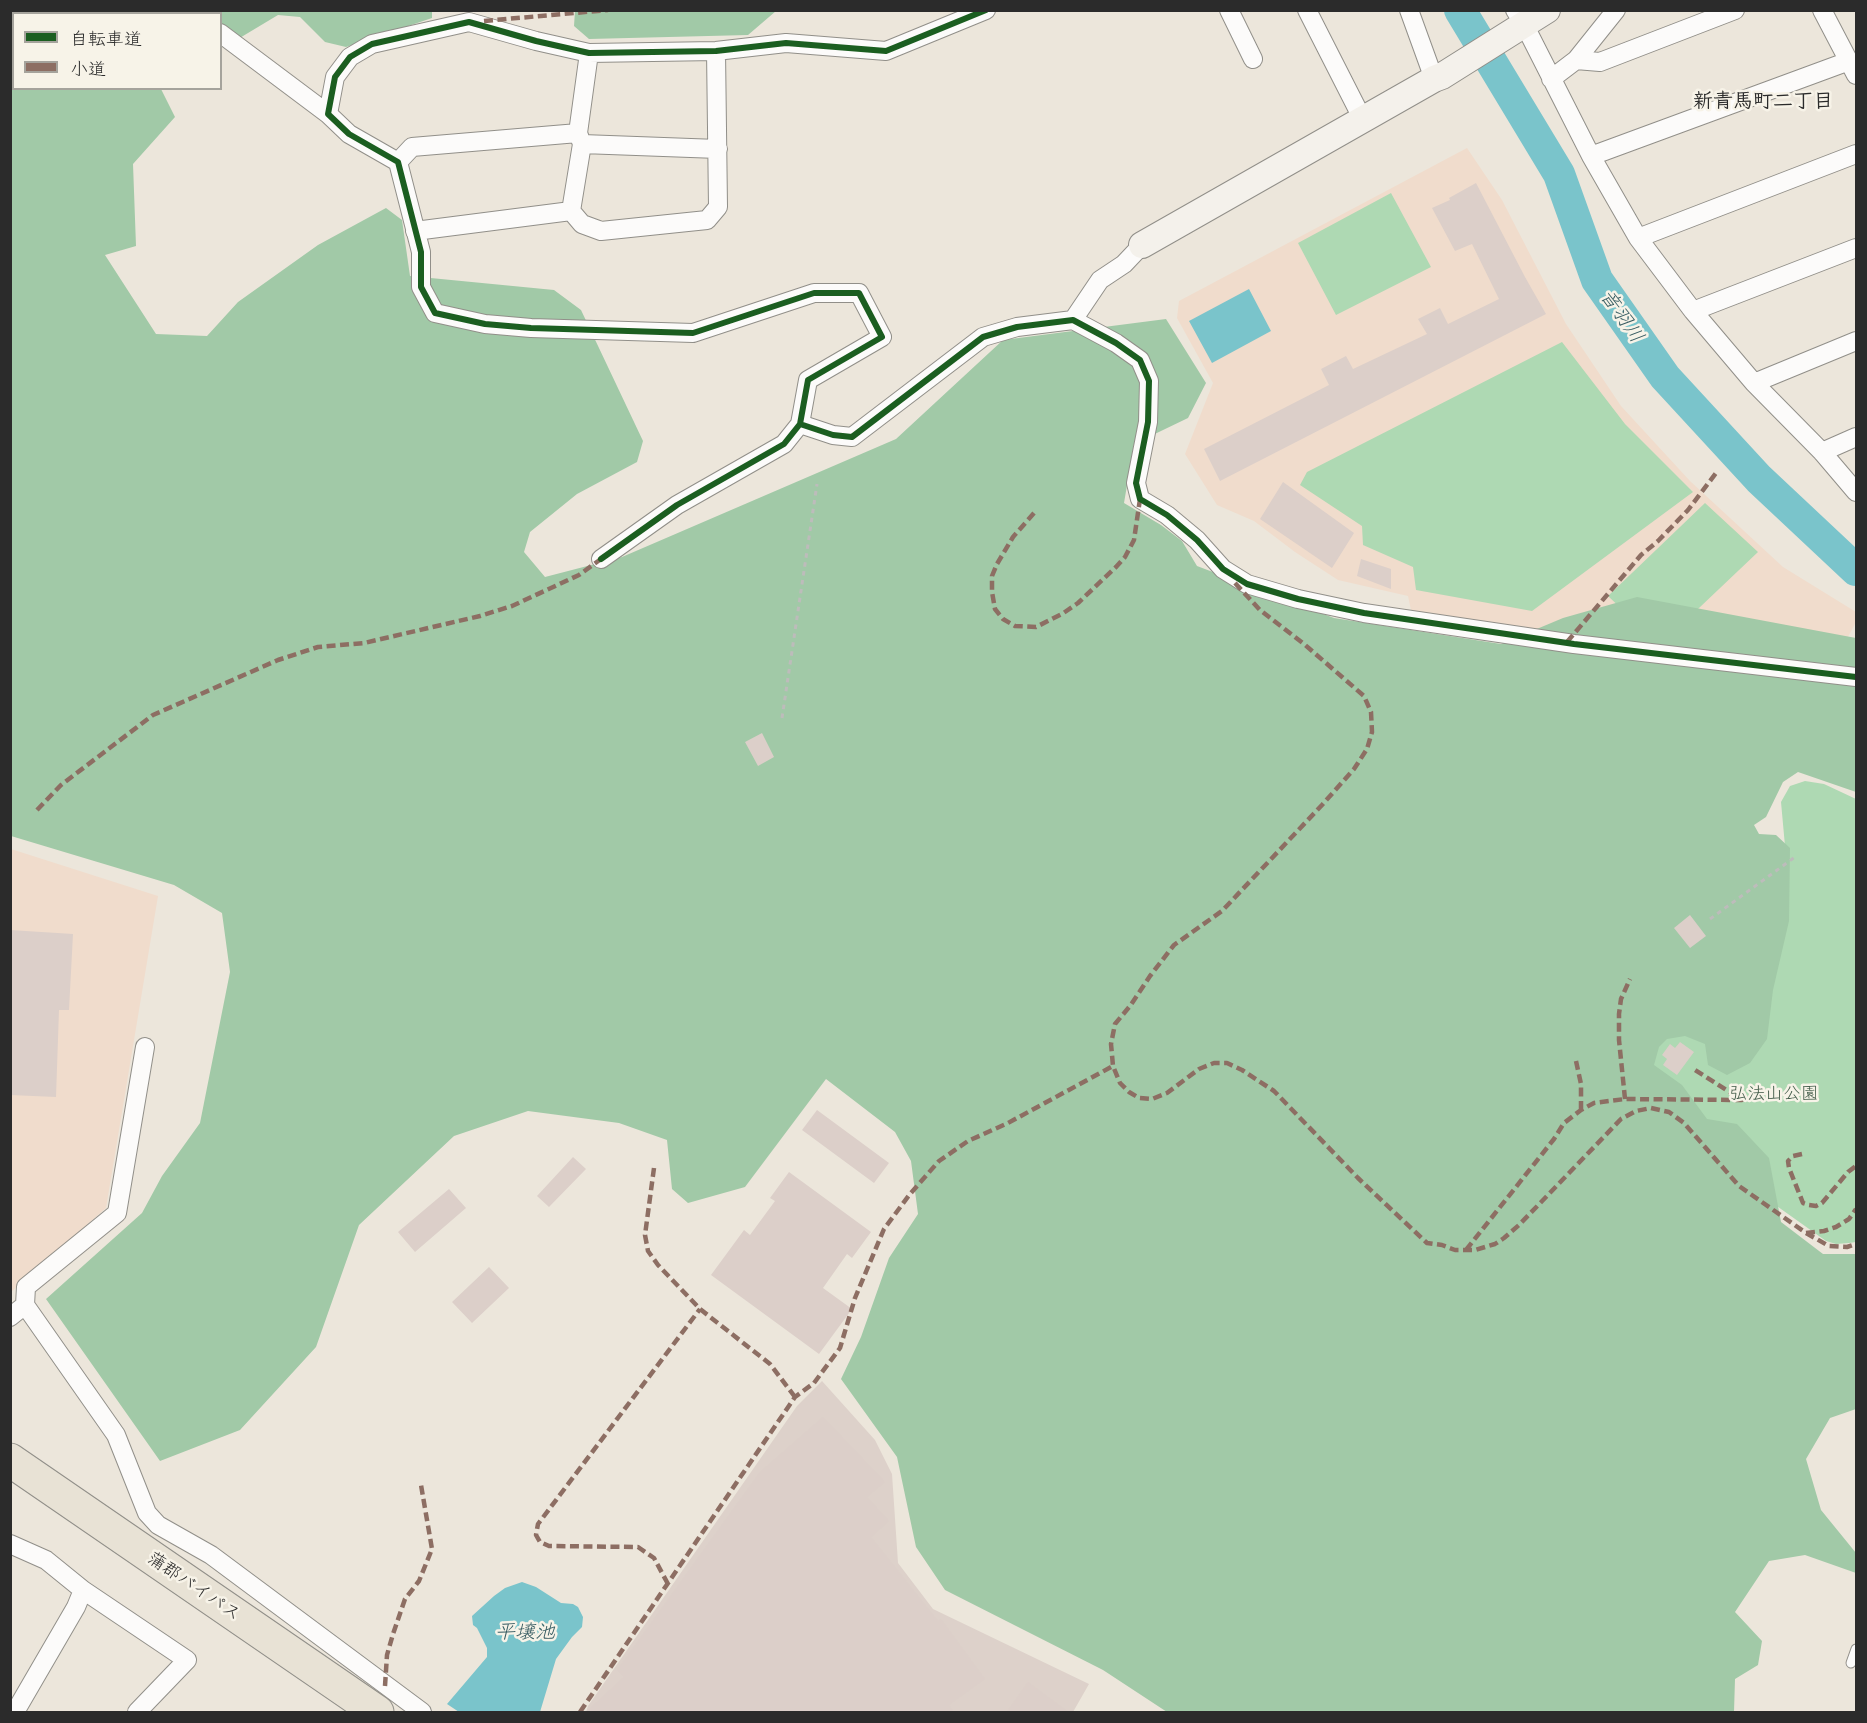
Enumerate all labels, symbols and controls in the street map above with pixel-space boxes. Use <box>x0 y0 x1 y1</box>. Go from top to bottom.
legend <box>12 12 222 90</box>
text: 自転車道 <box>70 26 142 50</box>
text: 小道 <box>70 56 106 80</box>
district label: 新青馬町二丁目 <box>1693 89 1833 113</box>
water label: 音羽川 <box>1595 285 1649 347</box>
park label: 弘法山公園 <box>1729 1082 1819 1104</box>
street label: 蒲郡バイパス <box>143 1547 245 1625</box>
water label: 平壌池 <box>495 1620 555 1644</box>

